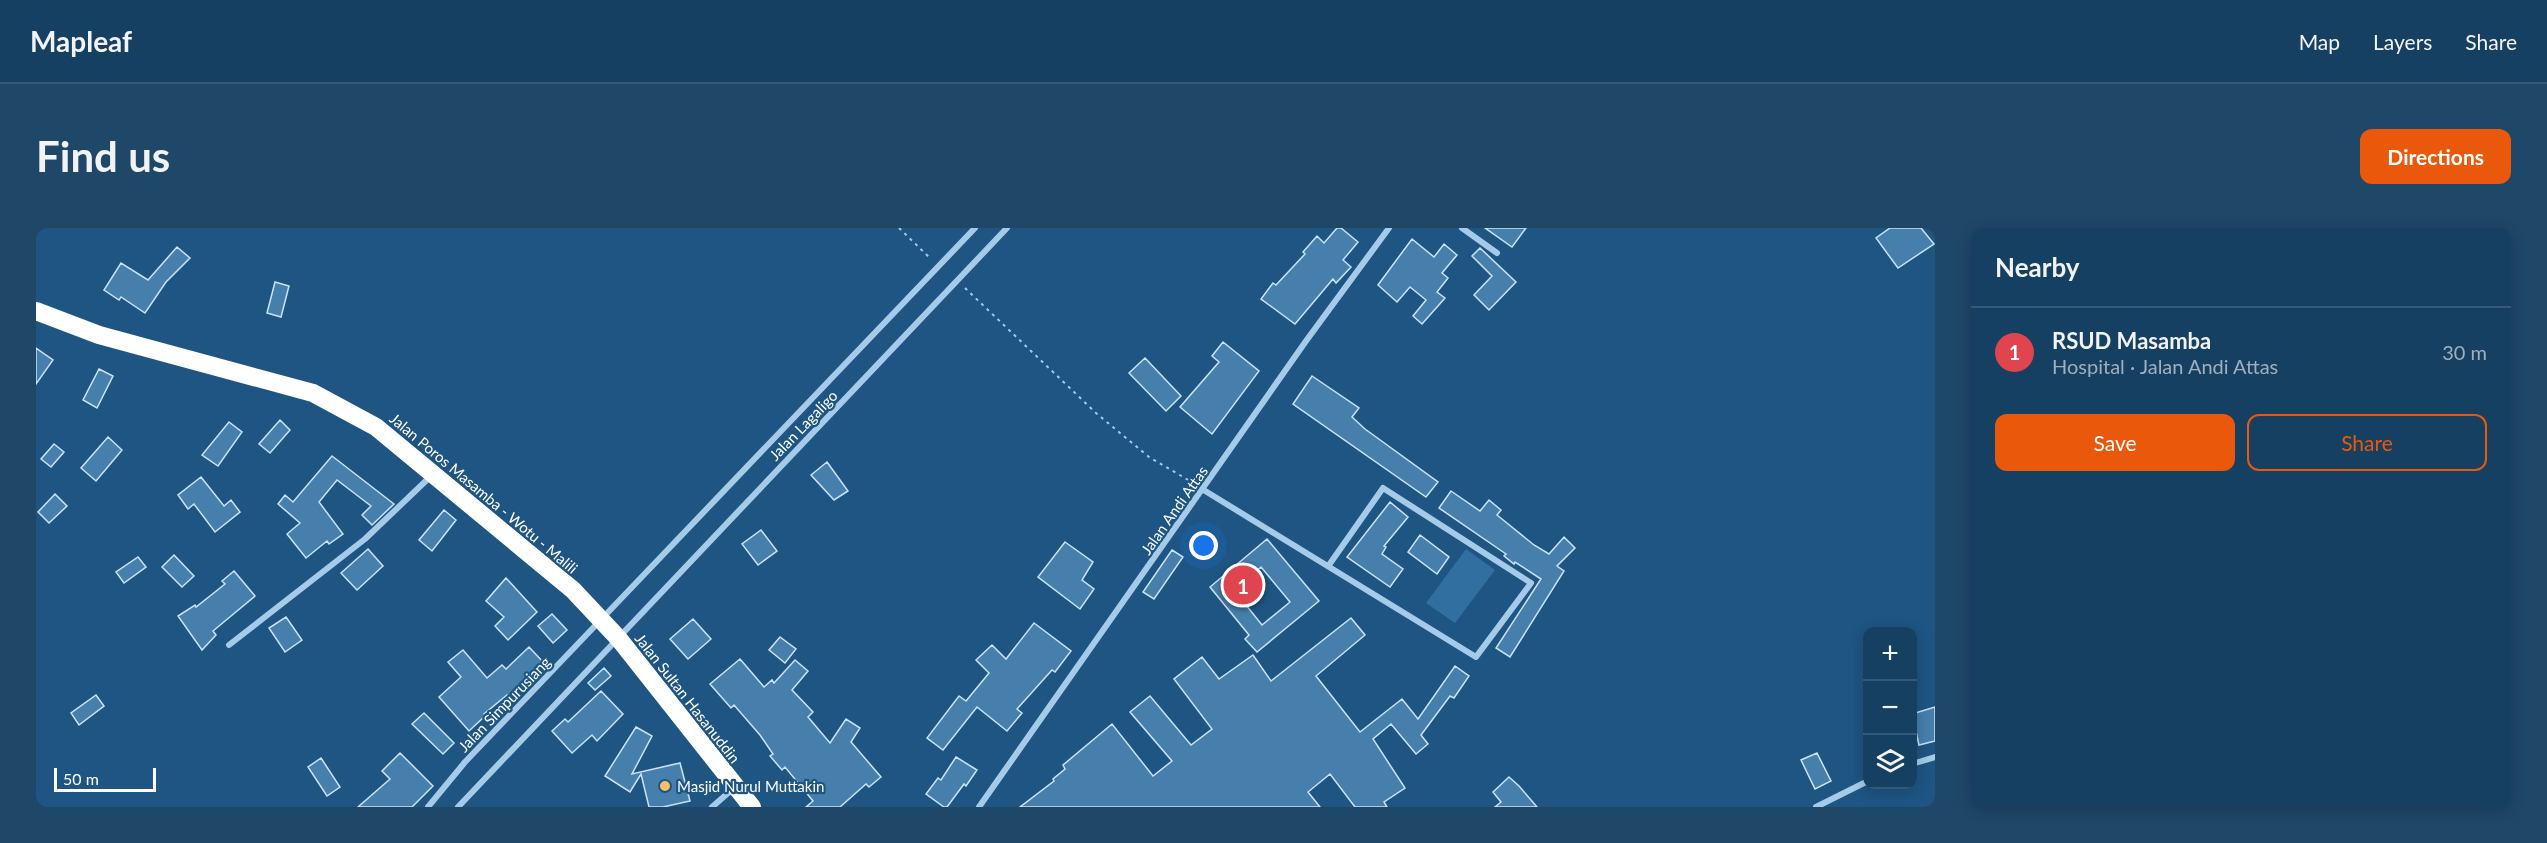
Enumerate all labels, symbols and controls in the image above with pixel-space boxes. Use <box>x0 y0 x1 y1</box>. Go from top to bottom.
text: Mapleaf <box>30 24 132 58</box>
text: Map <box>2299 29 2340 54</box>
text: Layers <box>2373 29 2432 54</box>
text: Share <box>2465 29 2517 54</box>
button: Directions <box>2360 129 2511 184</box>
text: Find us <box>36 131 170 181</box>
text: Nearby <box>1995 251 2080 283</box>
text: RSUD Masamba <box>2052 327 2211 354</box>
text: 1 <box>2009 340 2020 364</box>
text: 30 m <box>2442 340 2487 364</box>
text: Hospital · Jalan Andi Attas <box>2052 354 2278 378</box>
street label: Jalan Lagaligo <box>765 386 841 464</box>
street label: Jalan Poros Masamba - Wotu - Malili <box>386 409 582 577</box>
button: Save <box>1995 414 2235 471</box>
button: Share <box>2247 414 2487 471</box>
street label: Jalan Andi Attas <box>1137 462 1211 558</box>
your location <box>1189 531 1218 560</box>
pin: 1 <box>1224 562 1262 608</box>
map controls <box>1863 627 1917 789</box>
button: + <box>1863 627 1917 681</box>
street label: Jalan Sultan Hasanuddin <box>632 630 744 766</box>
street label: Jalan Simpurusiang <box>454 653 554 755</box>
button: − <box>1863 681 1917 735</box>
button: layers <box>1863 735 1917 789</box>
scale bar <box>54 765 156 792</box>
text: 50 m <box>63 769 99 788</box>
place label: Masjid Nurul Muttakin <box>677 777 824 795</box>
marker: Masjid Nurul Muttakin <box>658 779 672 793</box>

